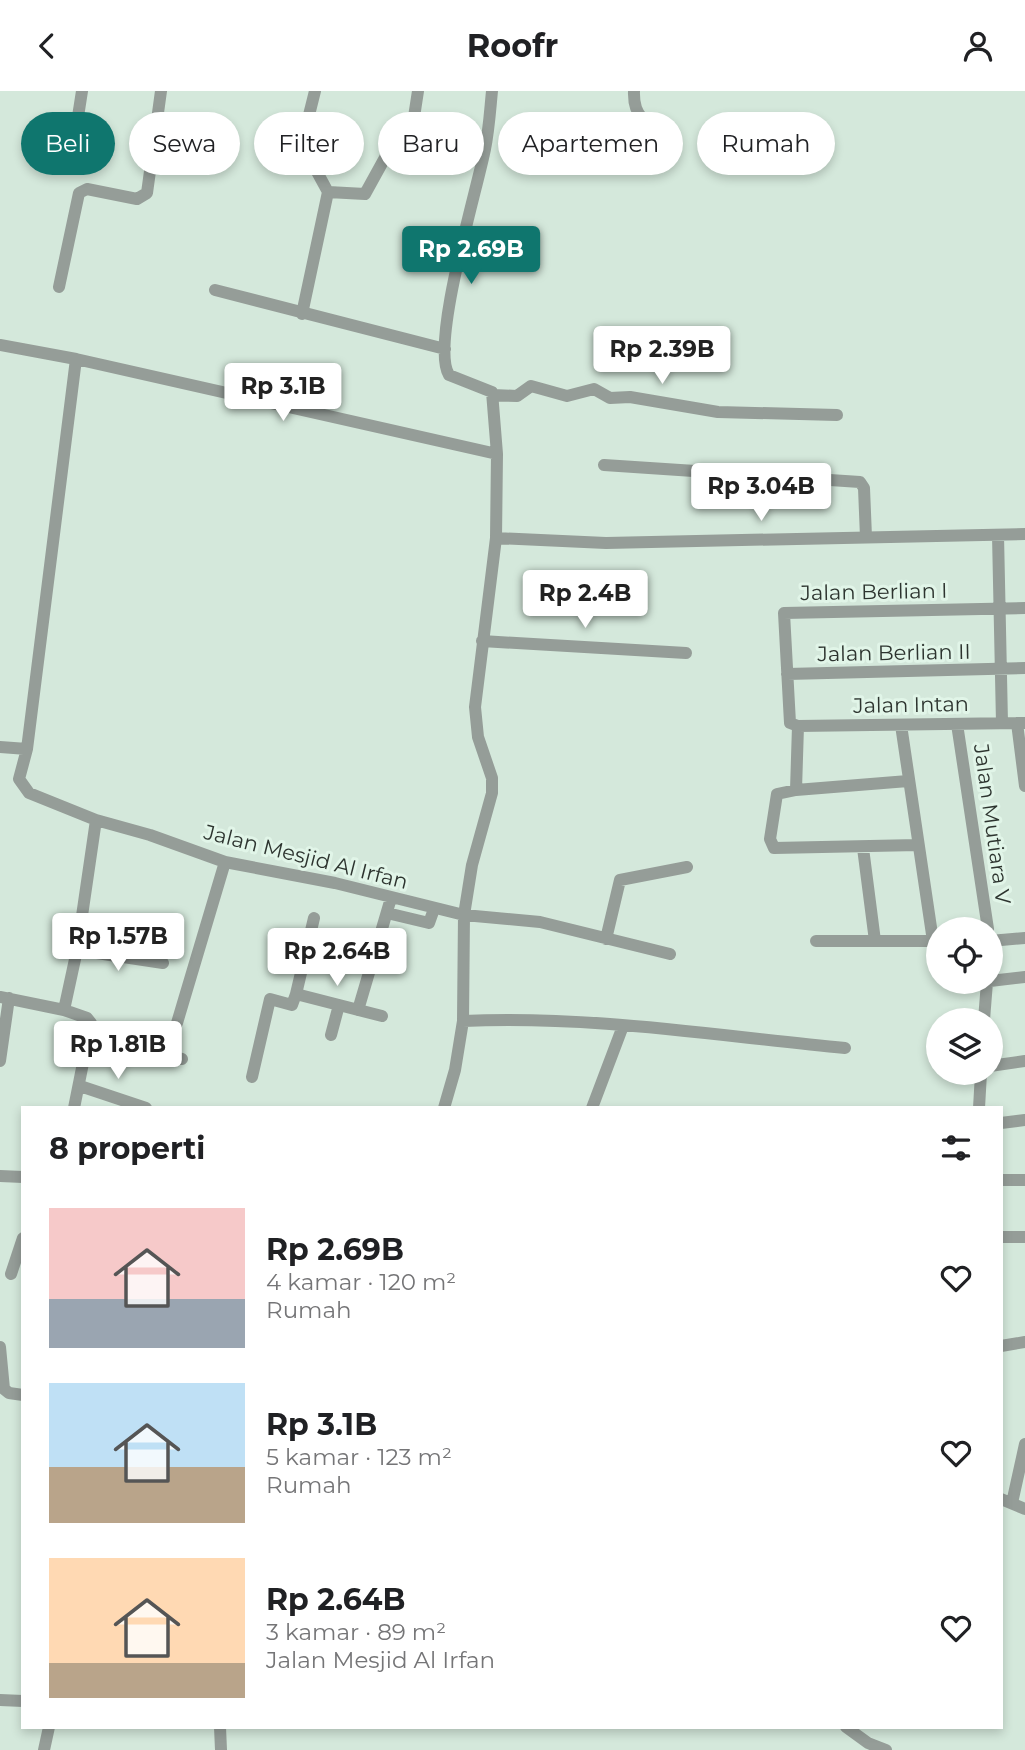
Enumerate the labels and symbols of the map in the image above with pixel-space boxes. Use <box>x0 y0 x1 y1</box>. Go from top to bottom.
pin: Rp 2.69B <box>399 227 543 286</box>
pin: Rp 2.39B <box>590 327 734 386</box>
pin: Rp 3.1B <box>218 363 348 423</box>
pin: Rp 3.04B <box>689 463 833 523</box>
pin: Rp 2.4B <box>520 571 650 630</box>
street label: Jalan Berlian I <box>799 578 948 605</box>
street label: Jalan Berlian II <box>816 639 971 666</box>
street label: Jalan Intan <box>852 691 969 718</box>
street label: Jalan Mutiara V <box>969 741 1016 906</box>
street label: Jalan Mesjid Al Irfan <box>201 819 411 894</box>
pin: Rp 1.57B <box>46 913 190 973</box>
pin: Rp 2.64B <box>265 929 409 988</box>
pin: Rp 1.81B <box>46 1021 190 1081</box>

